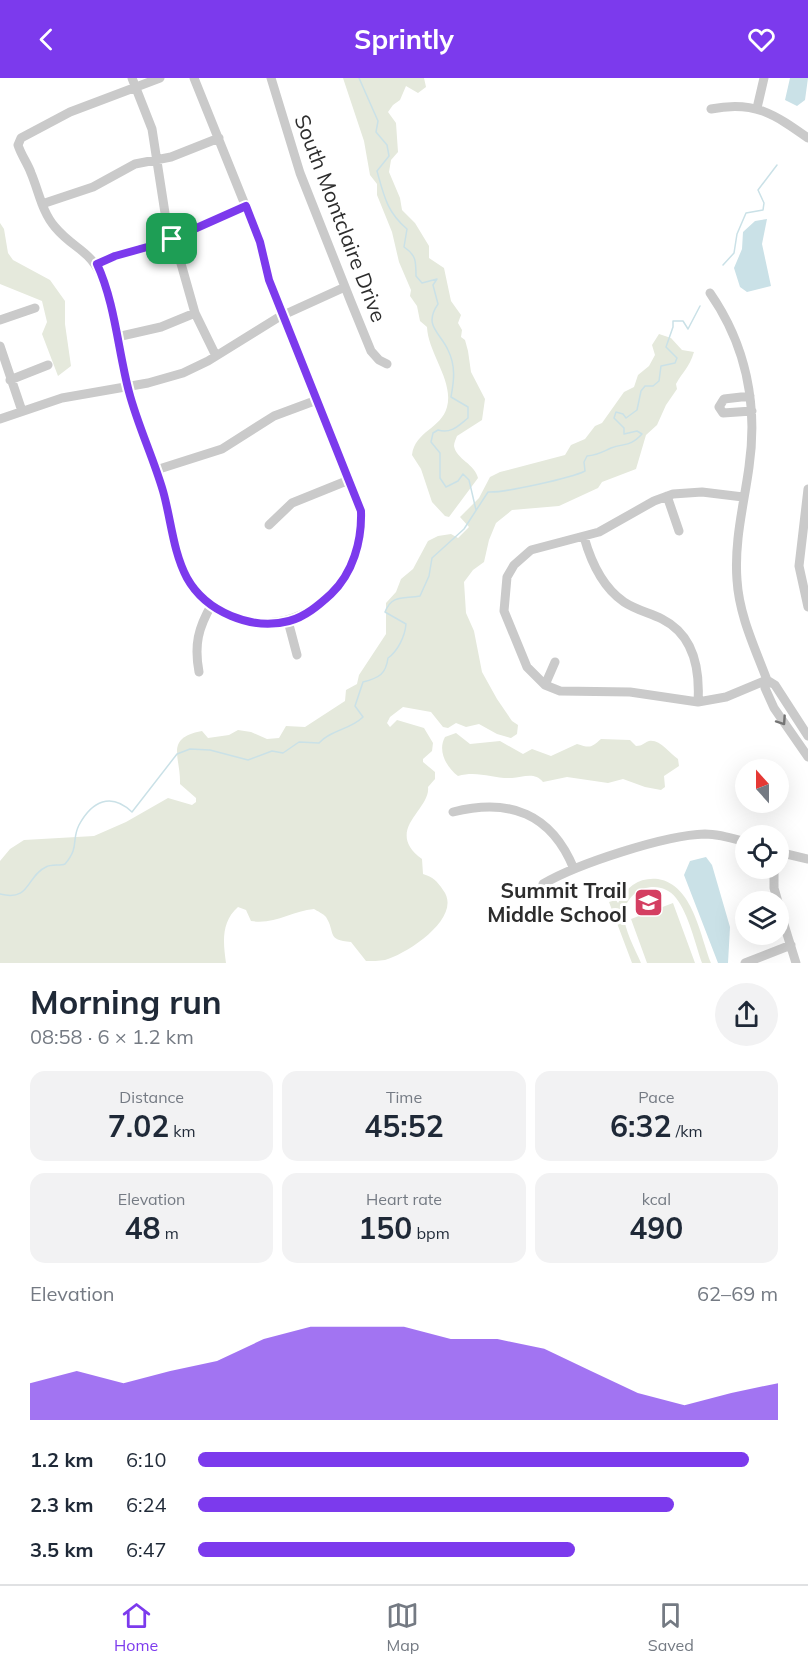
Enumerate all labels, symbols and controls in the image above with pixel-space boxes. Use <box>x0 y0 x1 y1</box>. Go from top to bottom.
text: Sprintly <box>354 22 454 56</box>
icon: back <box>30 23 63 56</box>
icon: heart <box>745 23 778 56</box>
street label: South Montclaire Drive <box>289 111 393 325</box>
pin <box>146 213 197 264</box>
icon: arrive <box>155 222 188 255</box>
one-way arrow <box>775 714 786 725</box>
north arrow <box>735 759 789 813</box>
map controls <box>735 759 789 945</box>
button: locate <box>735 825 789 879</box>
place label: Summit Trail Middle School <box>487 877 627 927</box>
school or university icon: Summit Trail Middle School <box>632 886 664 918</box>
button: layers <box>735 891 789 945</box>
text: Morning run <box>30 981 222 1022</box>
button: share <box>715 983 778 1046</box>
text: 08:58 · 6 × 1.2 km <box>30 1024 194 1049</box>
text: Distance <box>119 1087 184 1107</box>
text: Time <box>386 1087 422 1107</box>
text: Pace <box>638 1087 674 1107</box>
text: 7.02 <box>108 1107 169 1145</box>
text: 45:52 <box>364 1107 444 1145</box>
text: 6:32 <box>610 1107 672 1145</box>
text: km <box>169 1121 196 1141</box>
text: /km <box>672 1121 703 1141</box>
text: Elevation <box>118 1189 186 1209</box>
text: Heart rate <box>366 1189 442 1209</box>
text: kcal <box>642 1189 671 1209</box>
text: 48 <box>125 1209 161 1247</box>
text: 150 <box>358 1209 412 1247</box>
text: 490 <box>629 1209 683 1247</box>
text: m <box>161 1223 179 1243</box>
text: bpm <box>412 1223 450 1243</box>
text: Elevation <box>30 1281 115 1306</box>
text: 62–69 m <box>697 1281 778 1306</box>
text: 1.2 km <box>30 1447 93 1472</box>
text: 6:10 <box>126 1447 167 1472</box>
text: 2.3 km <box>30 1492 93 1517</box>
text: 6:24 <box>126 1492 167 1517</box>
text: 3.5 km <box>30 1537 93 1562</box>
text: 6:47 <box>126 1537 167 1562</box>
tab: Home <box>114 1599 158 1655</box>
tab: Map <box>386 1599 419 1655</box>
tab: Saved <box>648 1599 694 1655</box>

